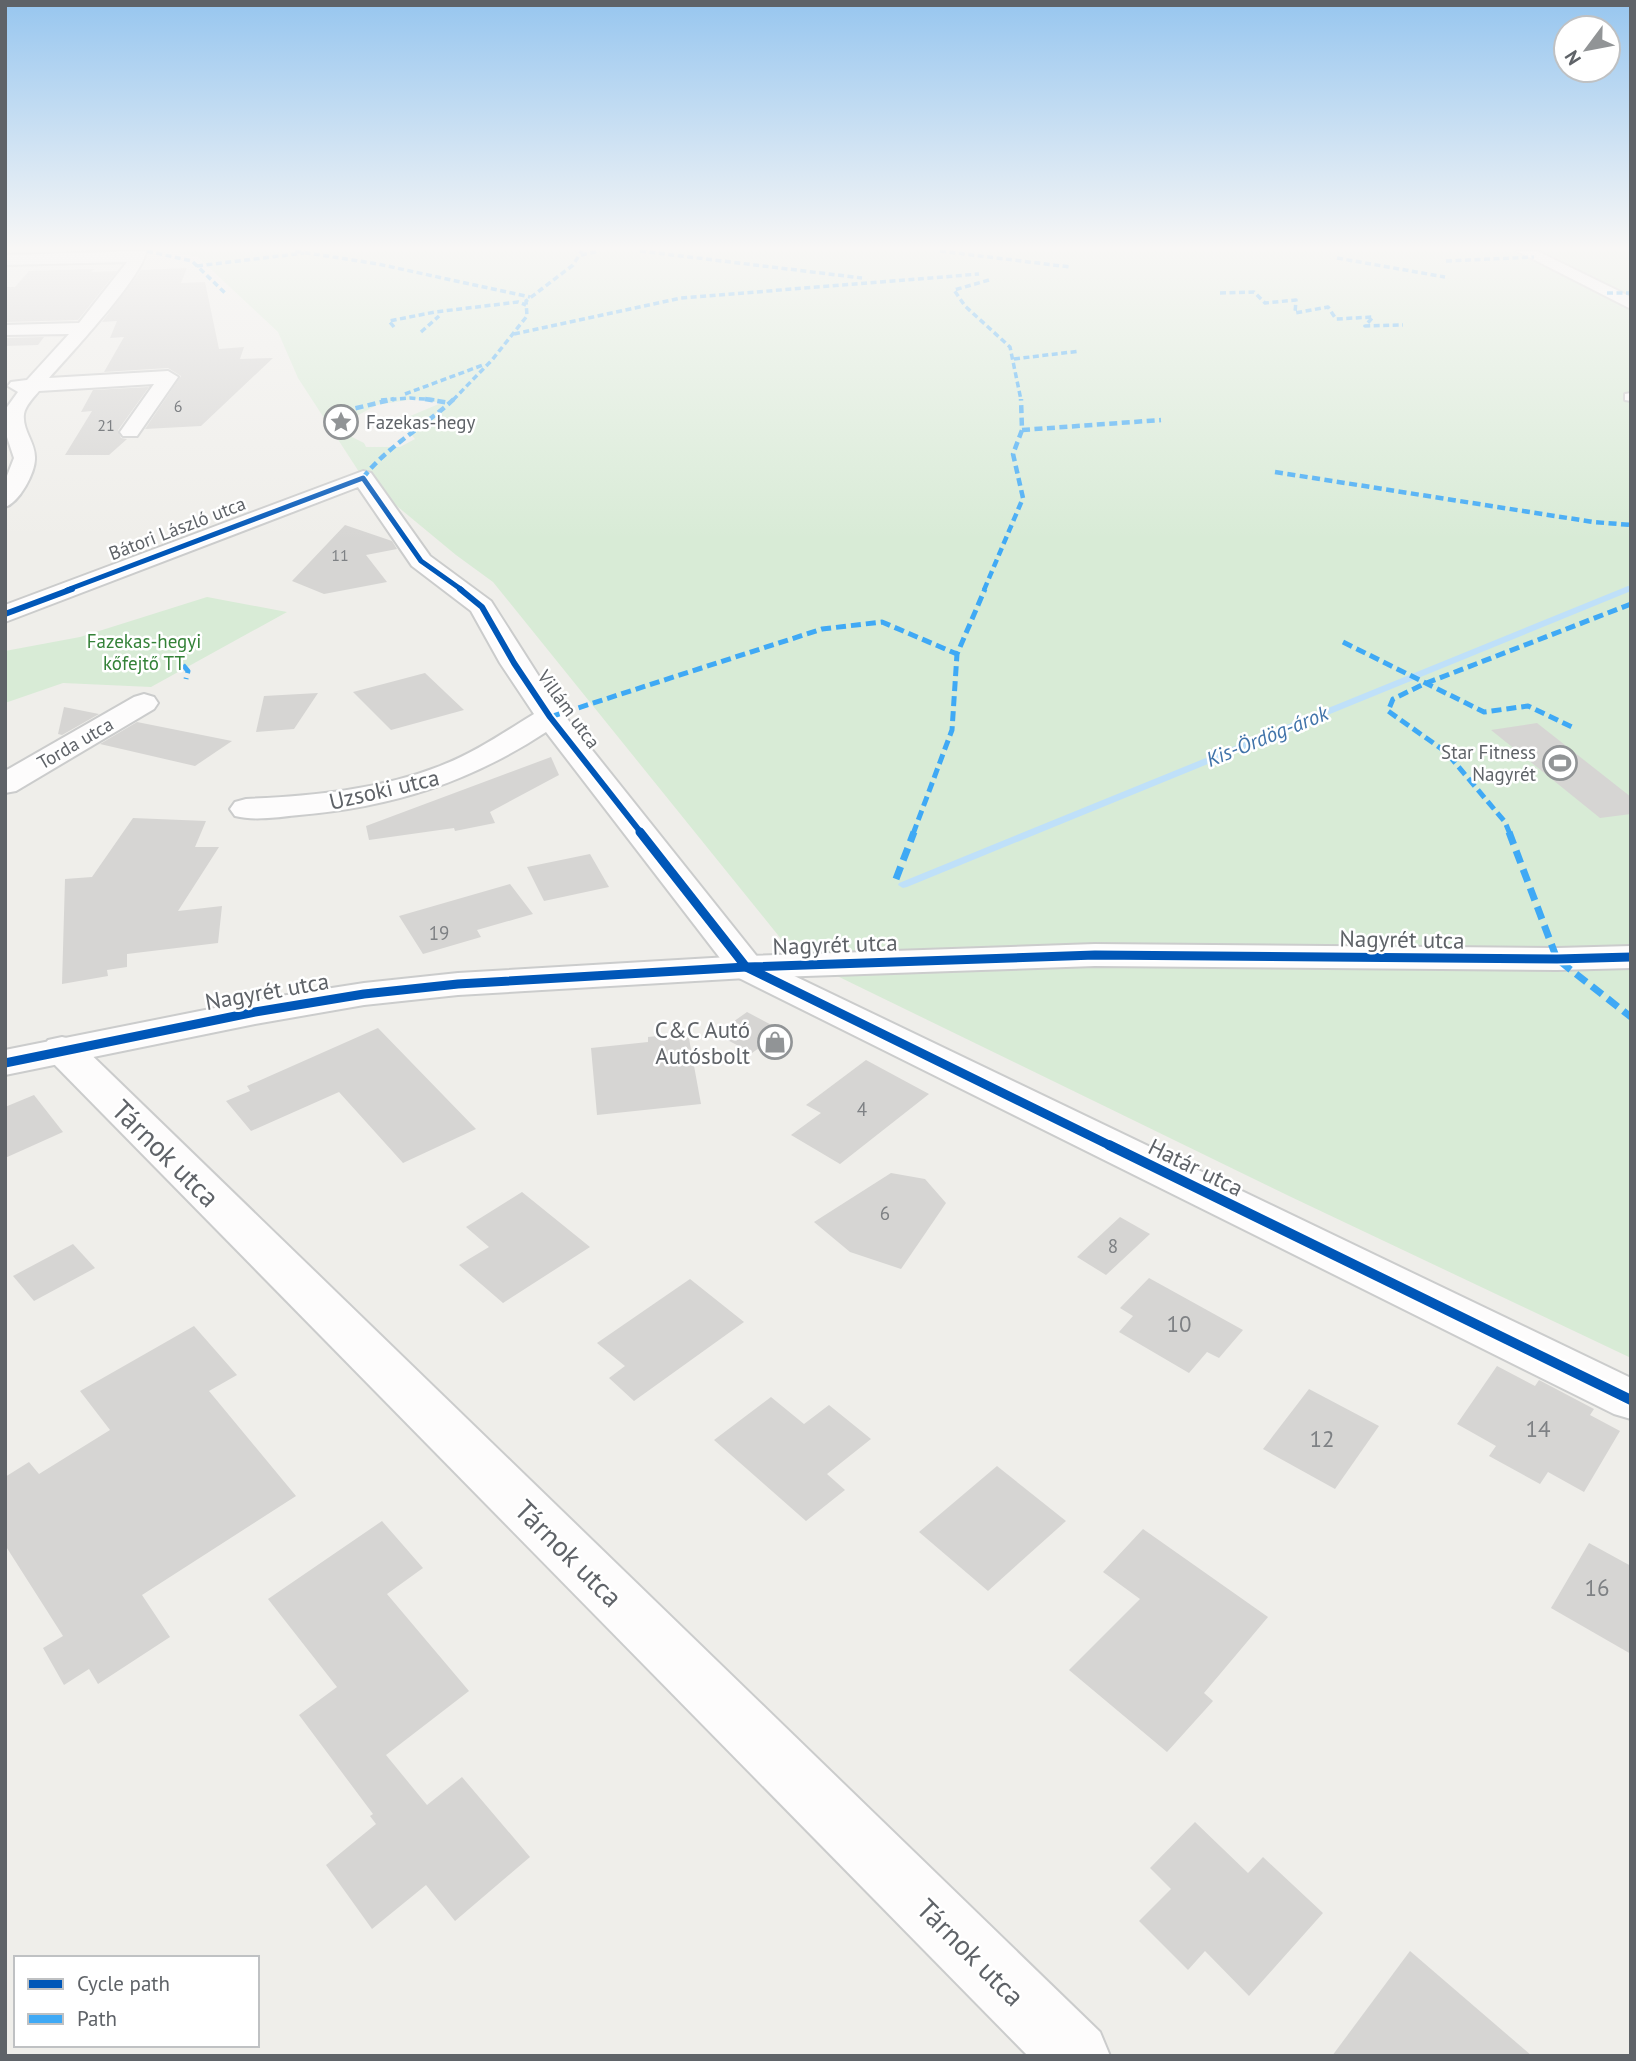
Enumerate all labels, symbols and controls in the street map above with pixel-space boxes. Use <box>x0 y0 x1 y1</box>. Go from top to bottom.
north arrow <box>1552 14 1622 84</box>
text: N <box>1559 46 1586 70</box>
house number: 6 <box>174 396 182 416</box>
place icon: Fazekas-hegy <box>322 403 360 441</box>
place label: Fazekas-hegy <box>366 410 475 434</box>
house number: 21 <box>97 415 115 435</box>
street label: Bátori László utca <box>105 491 249 565</box>
house number: 11 <box>331 545 349 565</box>
park label: Fazekas-hegyi kőfejtő TT <box>87 629 201 675</box>
street label: Villám utca <box>532 664 606 753</box>
water label: Kis-Ördög-árok <box>1202 699 1333 773</box>
street label: Torda utca <box>33 712 117 774</box>
place label: Star Fitness Nagyrét <box>1441 740 1537 786</box>
sports icon: Star Fitness Nagyrét <box>1541 744 1579 782</box>
street label: Uzsoki utca <box>326 762 442 816</box>
house number: 19 <box>429 921 449 945</box>
street label: Nagyrét utca <box>1339 923 1465 955</box>
street label: Nagyrét utca <box>772 927 898 961</box>
street label: Nagyrét utca <box>203 966 331 1016</box>
place label: C&C Autó Autósbolt <box>655 1015 750 1070</box>
shop icon: C&C Autó Autósbolt <box>756 1023 794 1061</box>
street label: Tárnok utca <box>104 1091 228 1215</box>
house number: 4 <box>857 1097 867 1121</box>
street label: Határ utca <box>1144 1132 1248 1202</box>
house number: 6 <box>880 1201 890 1225</box>
house number: 8 <box>1108 1234 1118 1258</box>
house number: 10 <box>1166 1309 1192 1338</box>
house number: 14 <box>1525 1414 1551 1443</box>
house number: 12 <box>1309 1424 1335 1453</box>
street label: Tárnok utca <box>507 1491 631 1615</box>
house number: 16 <box>1584 1573 1610 1602</box>
street label: Tárnok utca <box>909 1890 1033 2014</box>
legend <box>14 1956 259 2047</box>
text: Cycle path <box>77 1970 170 1997</box>
text: Path <box>77 2005 117 2032</box>

